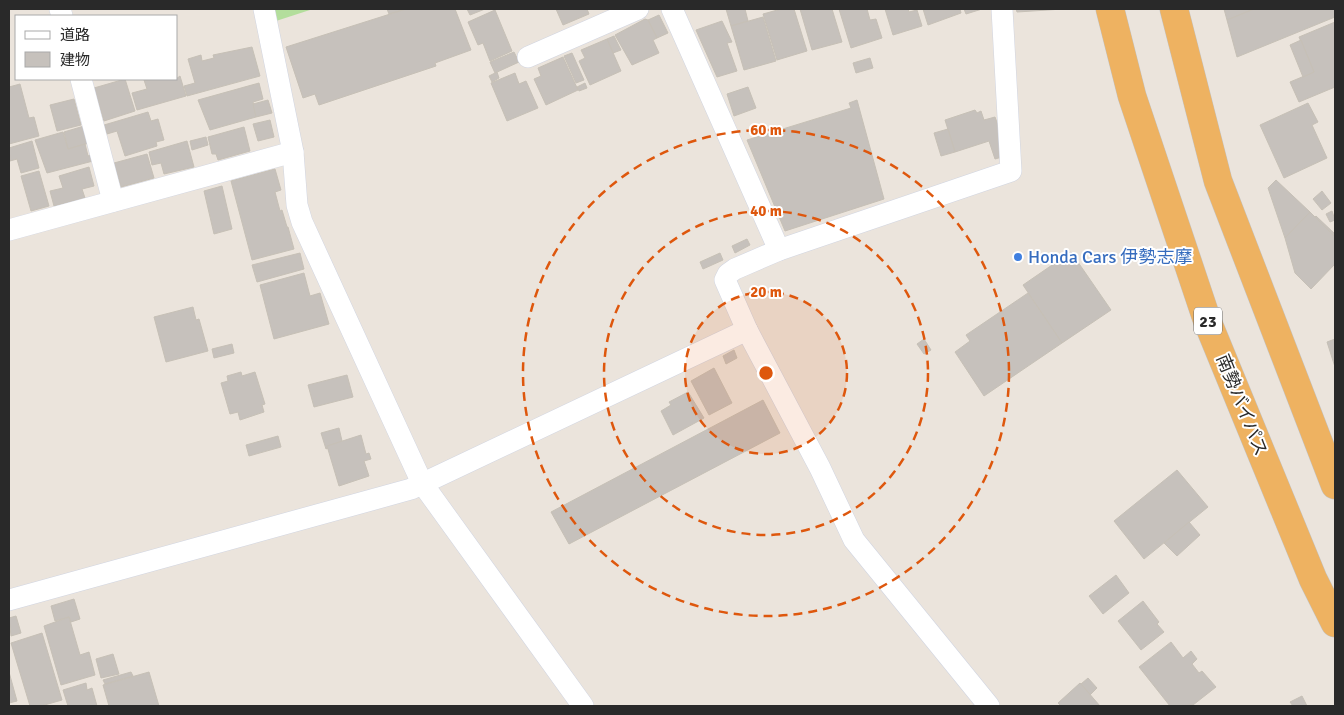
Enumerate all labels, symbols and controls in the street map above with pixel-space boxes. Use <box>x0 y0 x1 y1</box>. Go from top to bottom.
legend <box>15 15 178 80</box>
text: 道路 <box>60 26 90 44</box>
text: 建物 <box>60 51 90 69</box>
text: 60 m <box>750 121 782 139</box>
text: 40 m <box>750 202 782 220</box>
place label: Honda Cars 伊勢志摩 <box>1028 246 1192 268</box>
marker: Honda Cars 伊勢志摩 <box>1012 251 1024 263</box>
text: 20 m <box>750 283 782 301</box>
road number: 23 <box>1194 308 1222 334</box>
street label: 南勢バイパス <box>1212 351 1272 459</box>
centre of rings <box>757 364 775 382</box>

